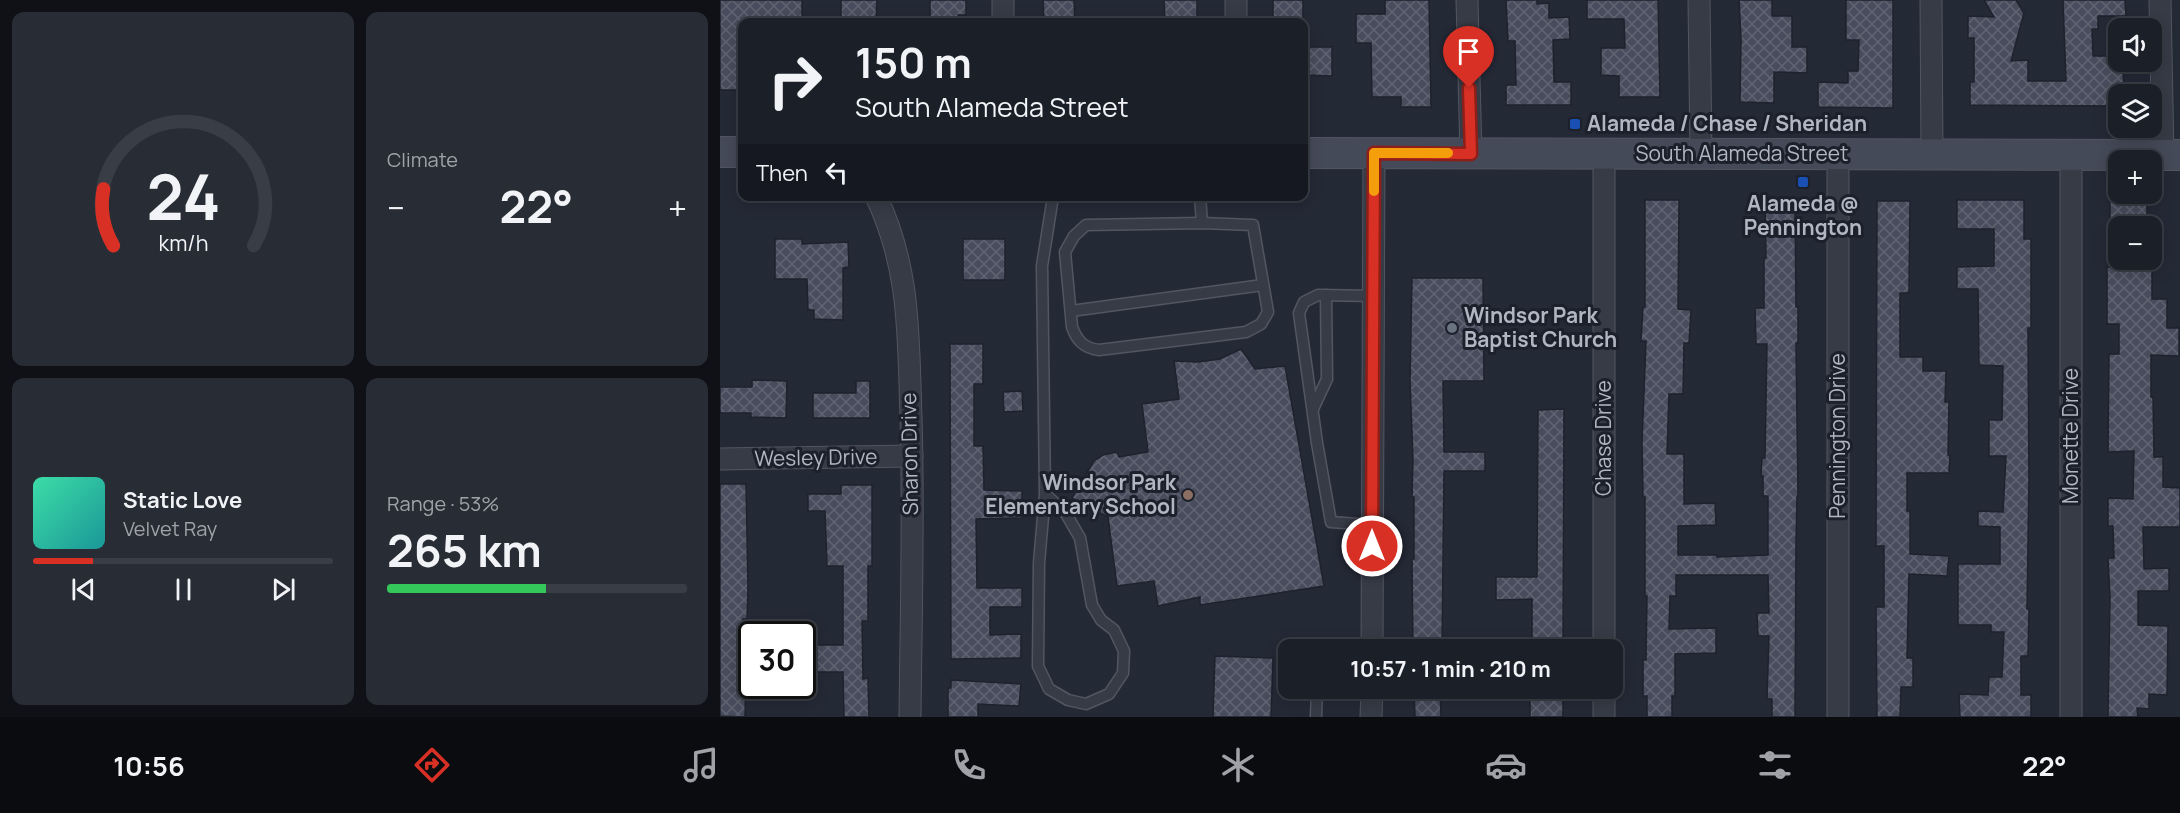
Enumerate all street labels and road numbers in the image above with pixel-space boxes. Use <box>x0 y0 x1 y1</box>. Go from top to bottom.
street label: South Alameda Street <box>1636 139 1848 167</box>
street label: Pennington Drive <box>1823 353 1851 519</box>
street label: Monette Drive <box>2056 368 2084 504</box>
street label: Chase Drive <box>1589 380 1617 496</box>
street label: Sharon Drive <box>894 392 924 516</box>
street label: Wesley Drive <box>754 442 878 472</box>

